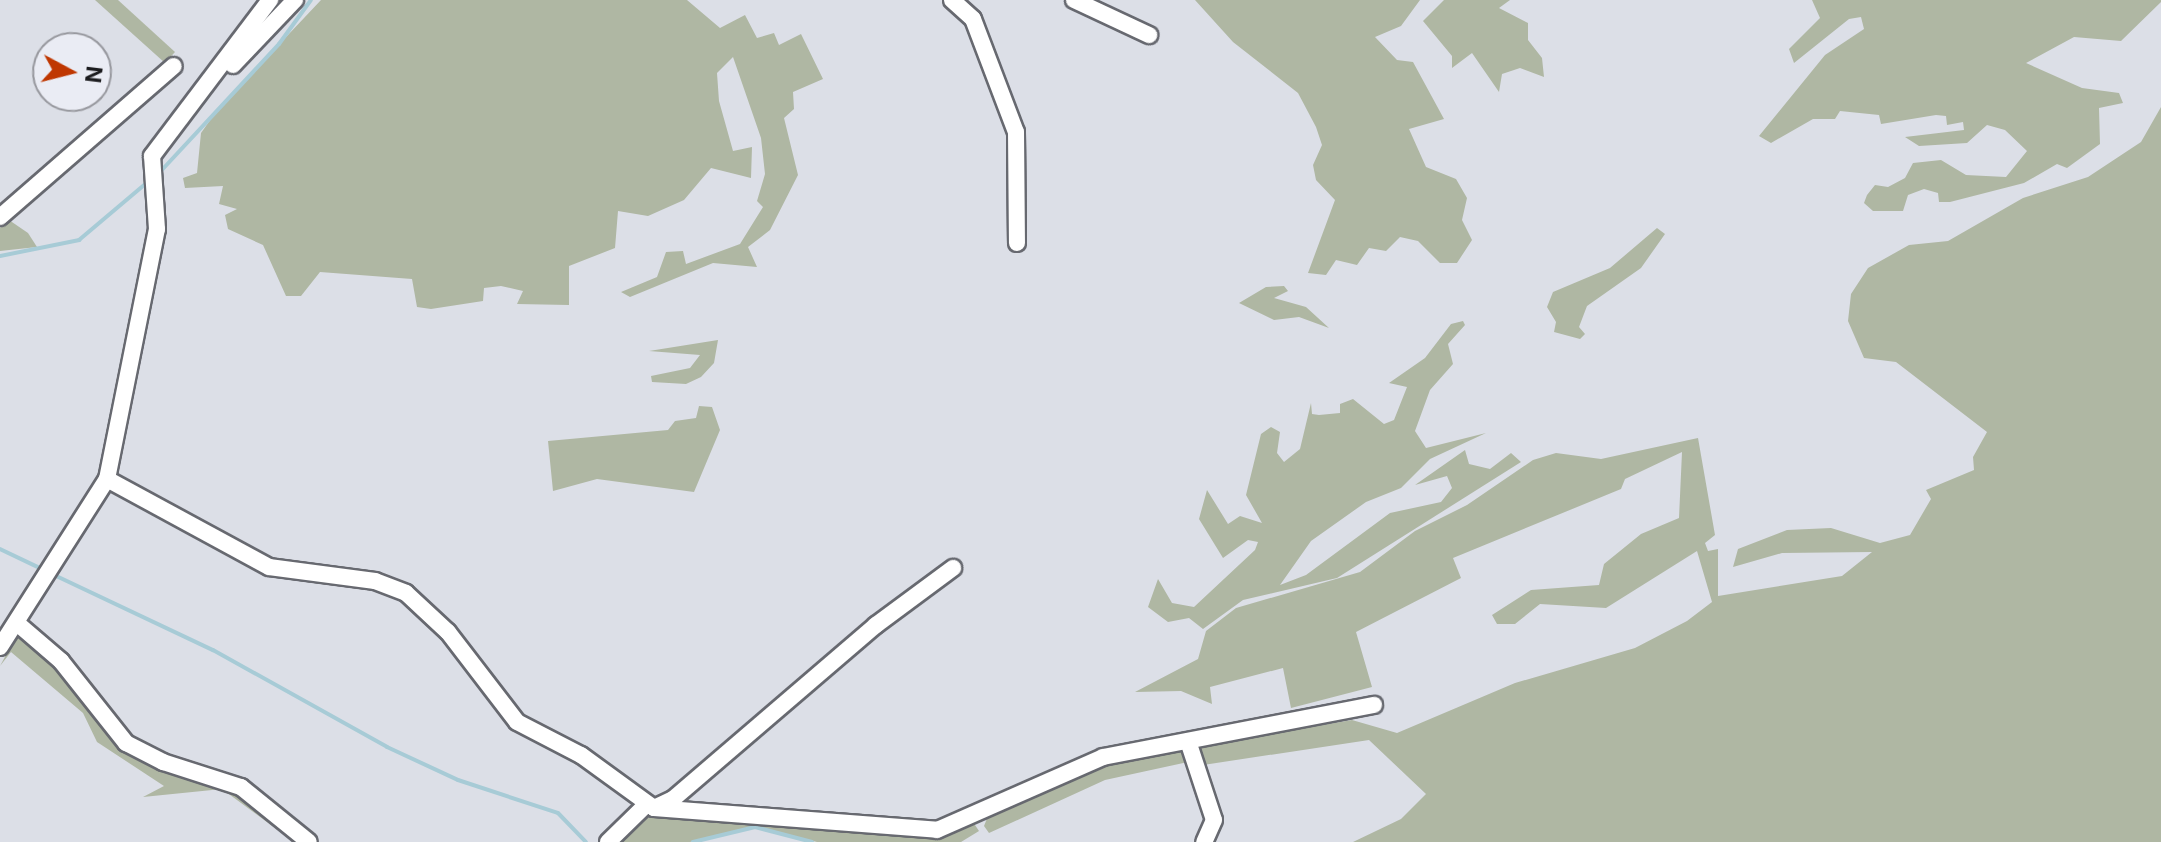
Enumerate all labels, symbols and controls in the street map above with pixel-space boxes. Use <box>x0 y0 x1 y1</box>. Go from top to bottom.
north arrow <box>32 32 112 112</box>
text: N <box>80 65 108 85</box>

